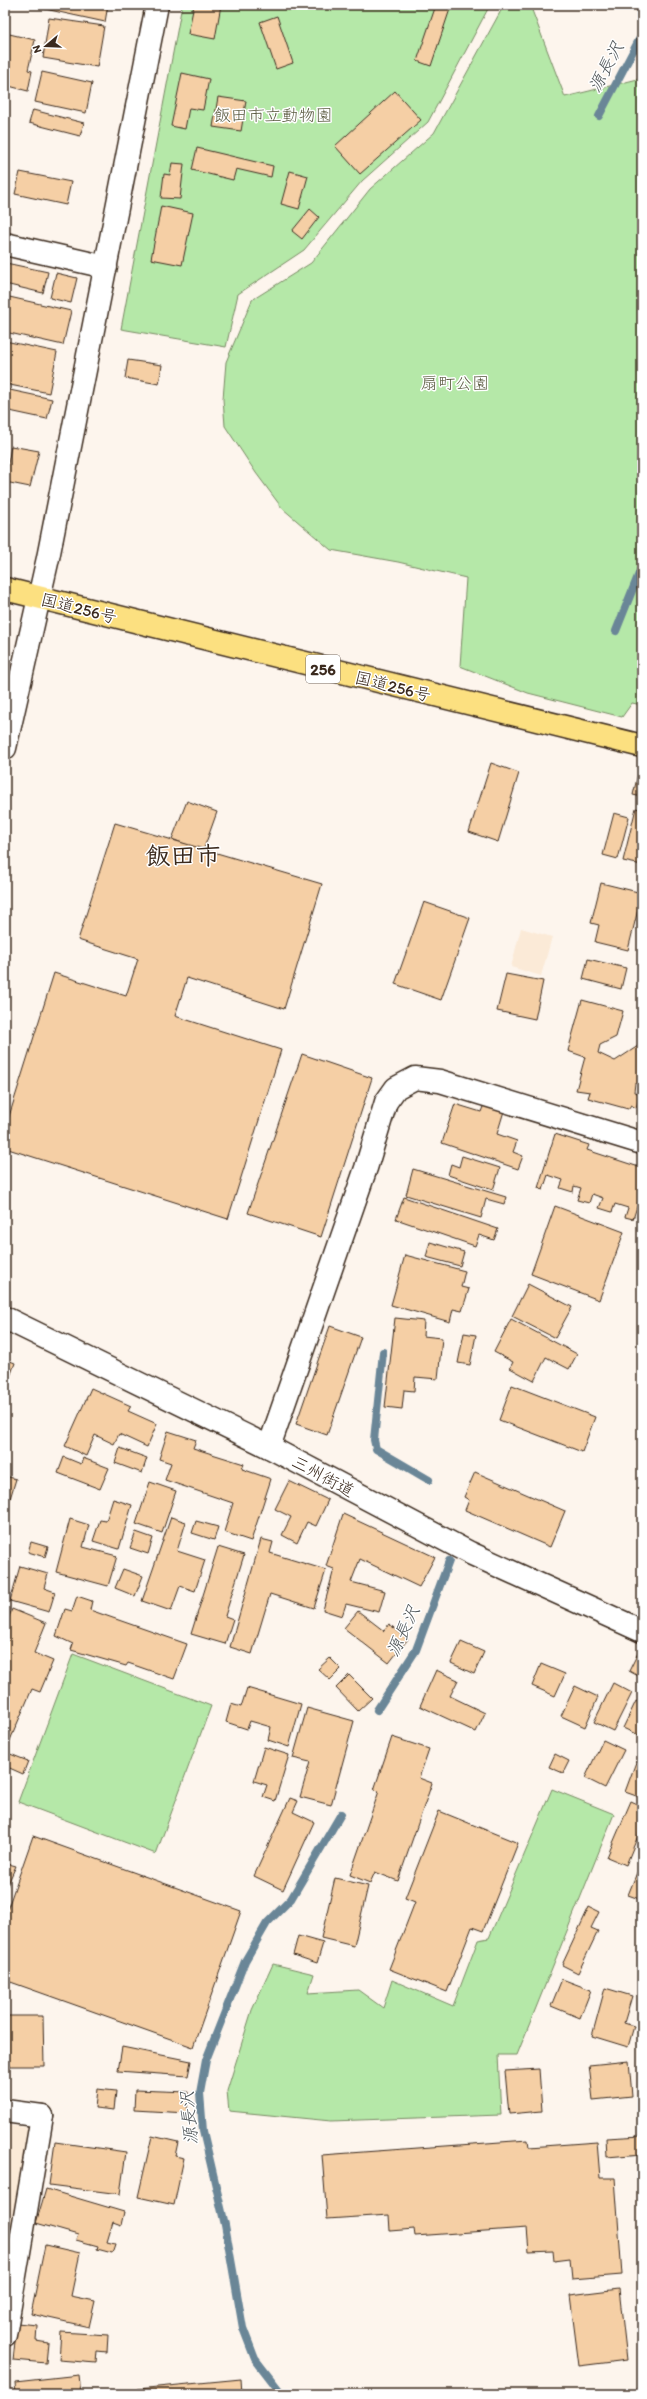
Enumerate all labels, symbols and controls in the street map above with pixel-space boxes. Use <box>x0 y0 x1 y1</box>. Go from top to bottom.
north arrow <box>26 26 66 66</box>
water label: 源長沢 <box>584 37 629 96</box>
text: N <box>30 43 44 55</box>
park label: 飯田市立動物園 <box>214 105 333 125</box>
park label: 扇町公園 <box>421 373 489 393</box>
street label: 国道256号 <box>39 589 119 627</box>
road number: 256 <box>306 655 340 683</box>
street label: 国道256号 <box>353 667 433 705</box>
district label: 飯田市 <box>145 840 221 870</box>
street label: 三州街道 <box>288 1451 358 1501</box>
water label: 源長沢 <box>382 1601 425 1660</box>
water label: 源長沢 <box>176 2089 202 2146</box>

